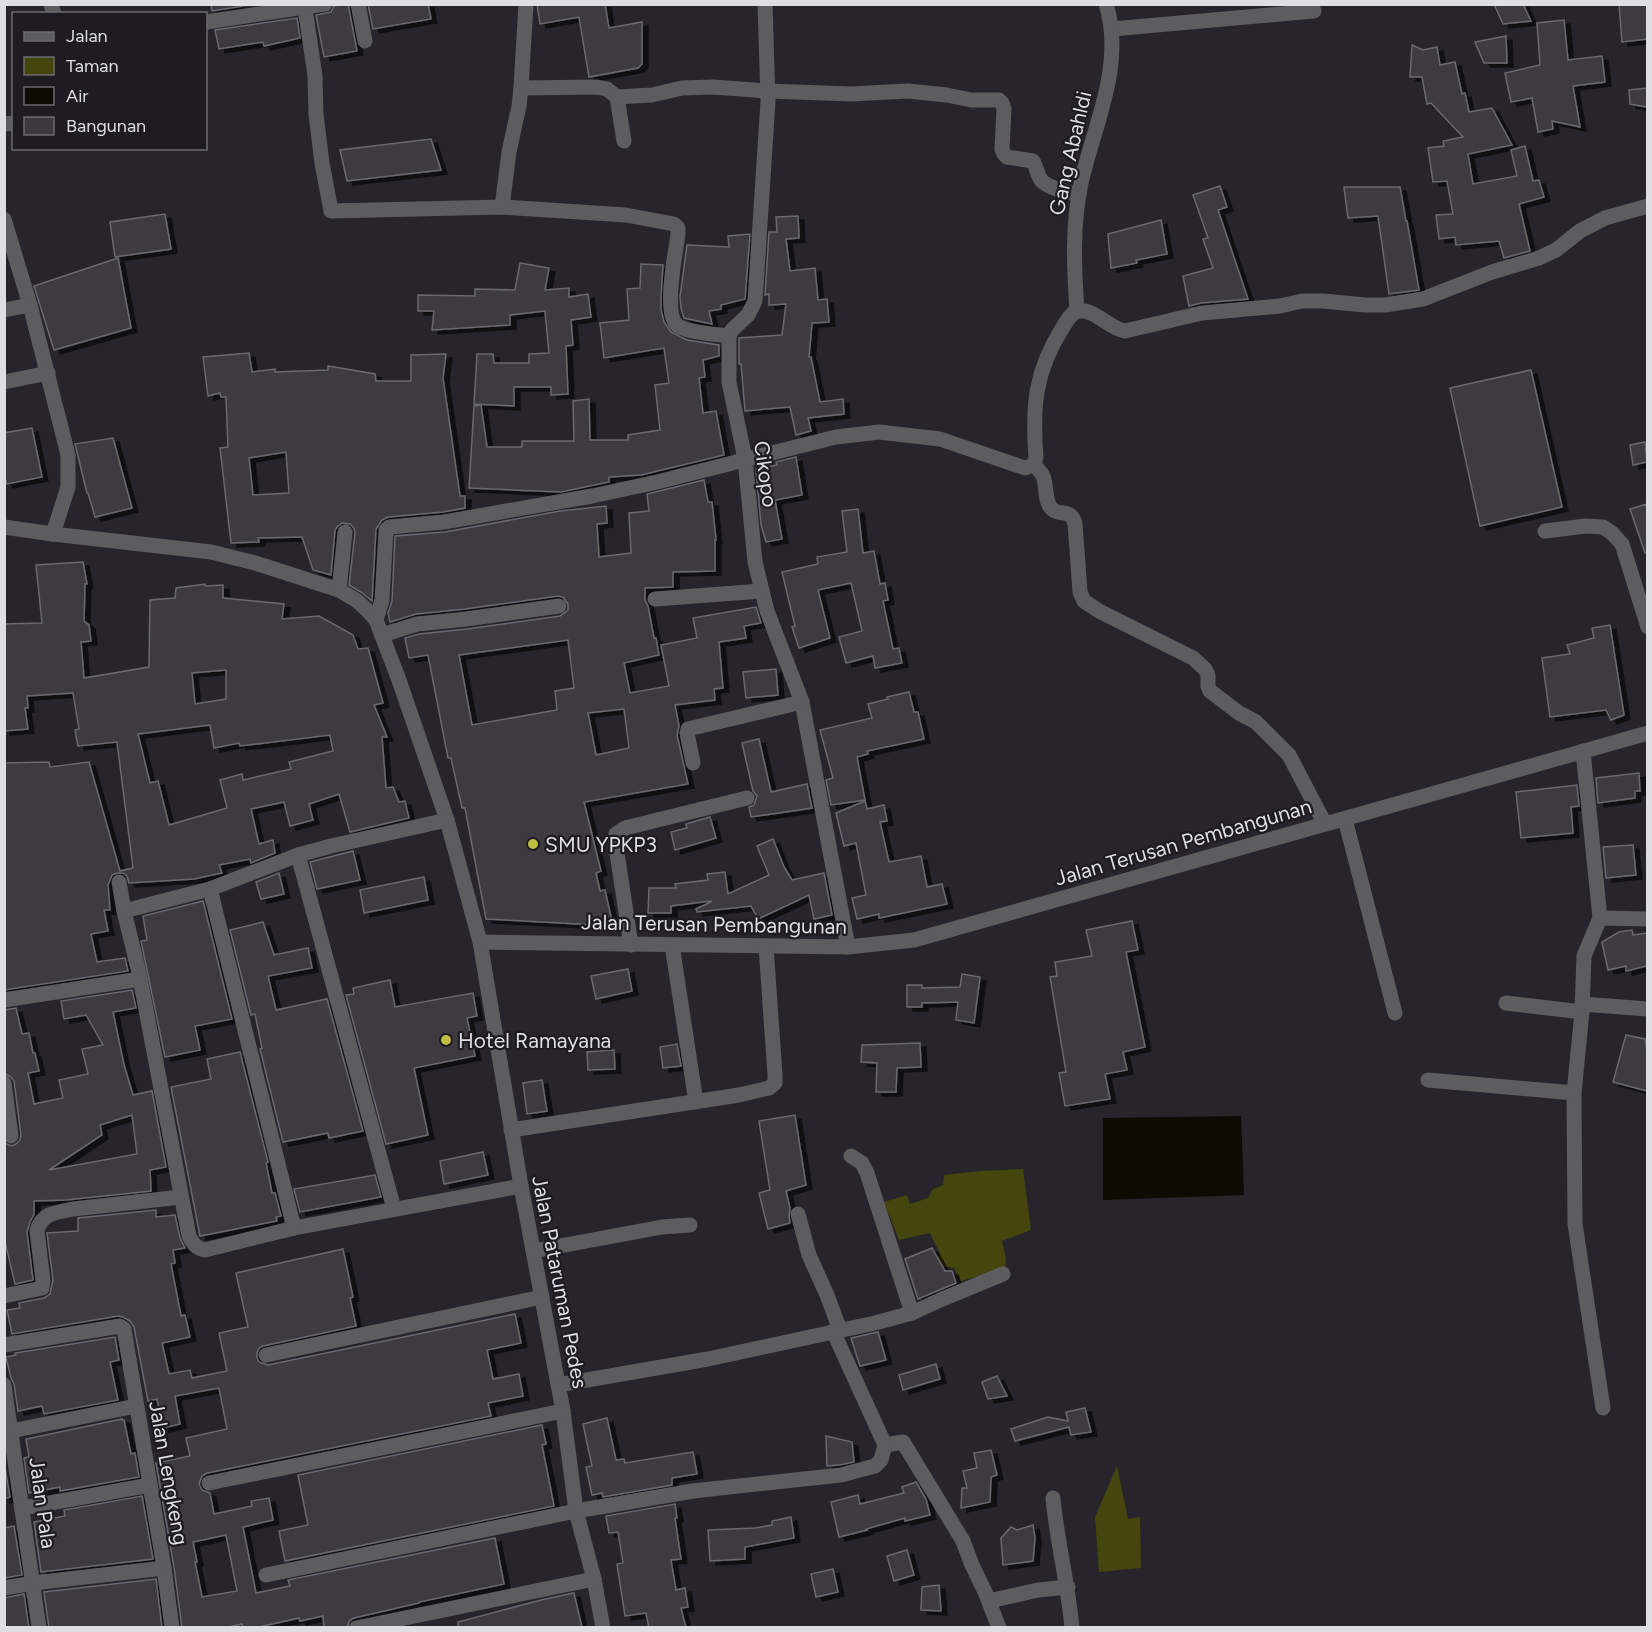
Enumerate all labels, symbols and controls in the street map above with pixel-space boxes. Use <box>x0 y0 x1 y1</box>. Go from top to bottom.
legend <box>12 12 207 150</box>
text: Jalan <box>66 25 108 47</box>
text: Taman <box>66 55 119 77</box>
text: Air <box>66 85 88 107</box>
street label: Gang Abahldi <box>1044 88 1096 218</box>
text: Bangunan <box>66 115 146 137</box>
street label: Cikopo <box>749 439 783 509</box>
street label: Jalan Terusan Pembangunan <box>1052 793 1314 891</box>
place label: SMU YPKP3 <box>545 832 657 857</box>
marker: SMU YPKP3 <box>526 837 540 851</box>
street label: Jalan Terusan Pembangunan <box>581 909 847 939</box>
place label: Hotel Ramayana <box>458 1028 611 1053</box>
marker: Hotel Ramayana <box>439 1033 453 1047</box>
street label: Jalan Pataruman Pedes <box>527 1173 593 1391</box>
street label: Jalan Lengkeng <box>144 1399 194 1547</box>
street label: Jalan Pala <box>24 1456 62 1550</box>

